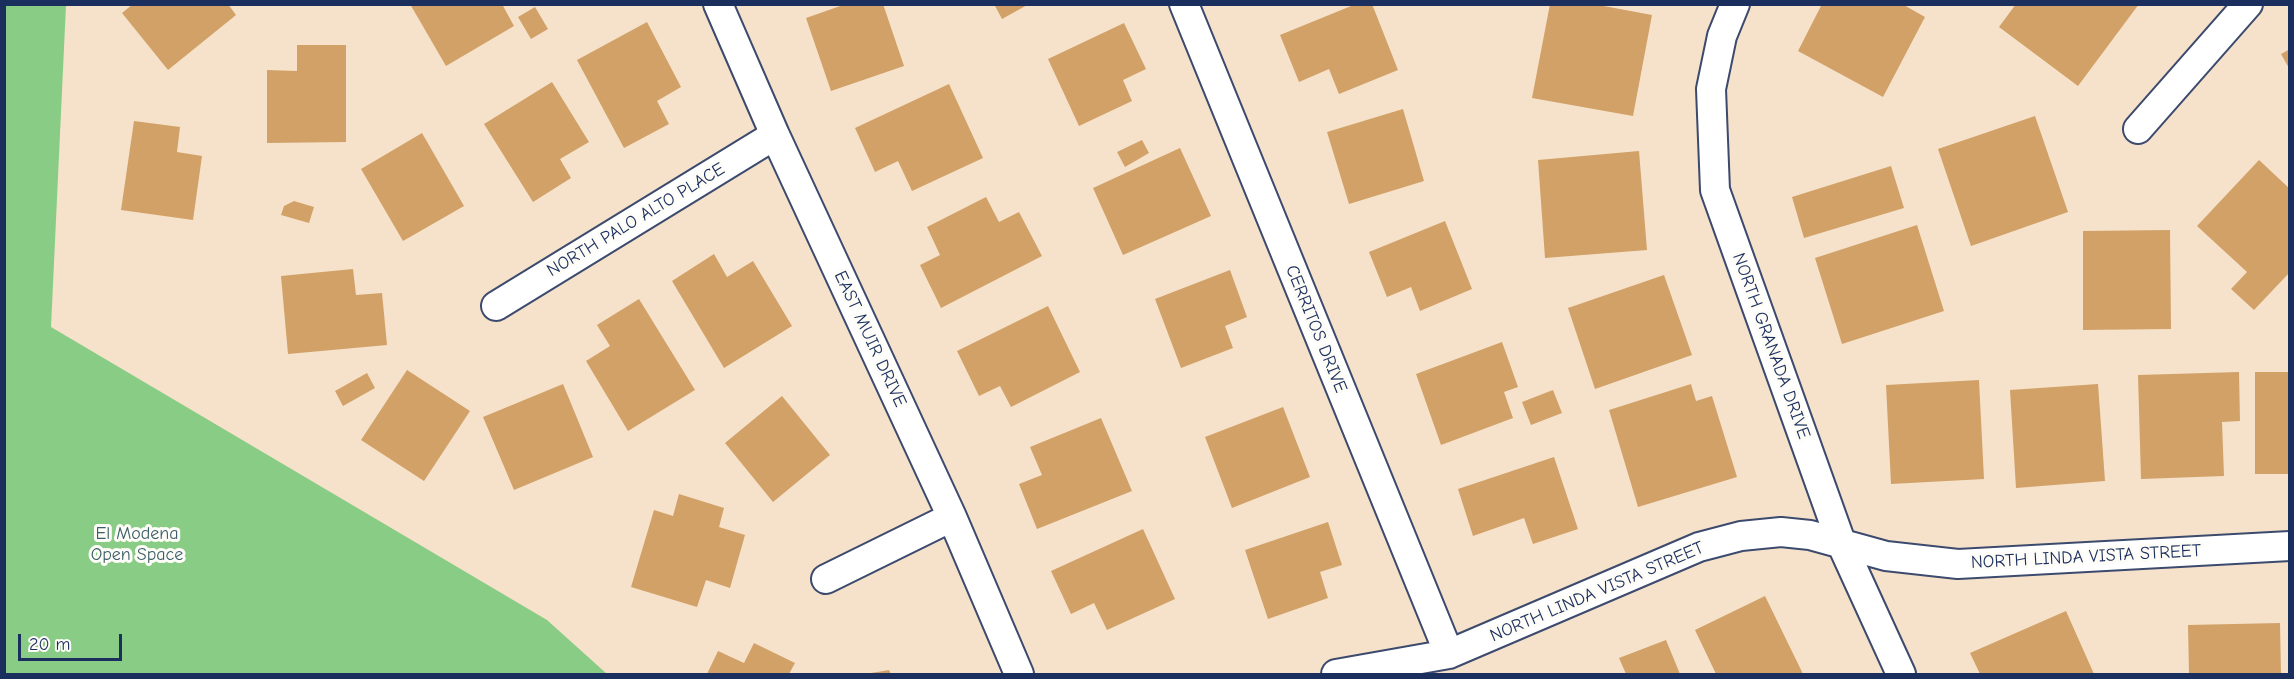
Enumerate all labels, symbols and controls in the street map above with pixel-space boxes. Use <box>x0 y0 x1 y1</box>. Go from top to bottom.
street label: NORTH PALO ALTO PLACE <box>543 158 729 282</box>
street label: NORTH GRANADA DRIVE <box>1727 250 1815 442</box>
street label: CERRITOS DRIVE <box>1281 262 1351 396</box>
street label: EAST MUIR DRIVE <box>829 268 911 410</box>
park label: El Modena Open Space <box>91 523 183 566</box>
street label: NORTH LINDA VISTA STREET <box>1487 537 1707 647</box>
street label: NORTH LINDA VISTA STREET <box>1970 540 2202 574</box>
scale bar <box>21 622 124 660</box>
text: 20 m <box>29 634 70 655</box>

